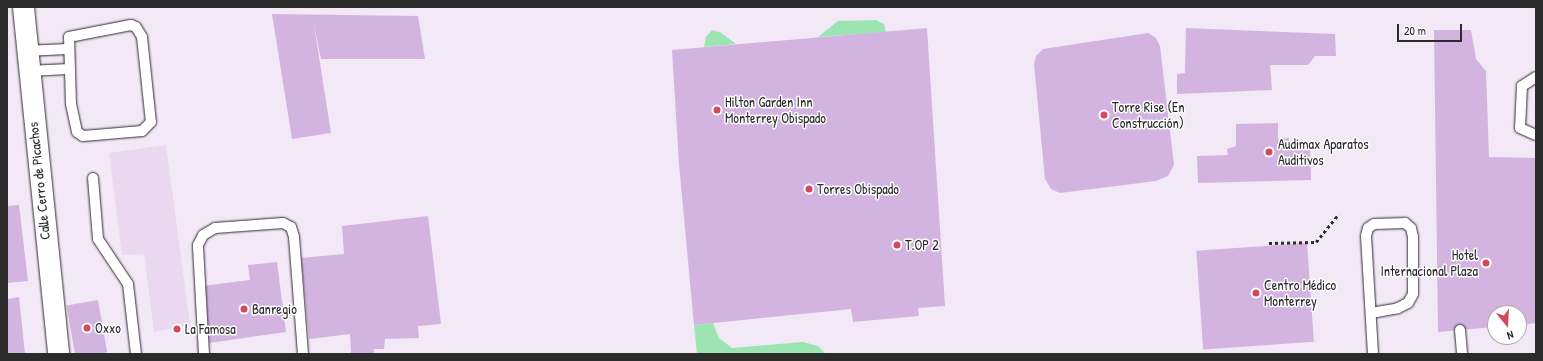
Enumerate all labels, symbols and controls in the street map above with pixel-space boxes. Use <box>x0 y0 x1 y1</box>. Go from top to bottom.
scale bar <box>1399 16 1464 42</box>
text: 20 m <box>1404 22 1426 39</box>
place label: Hilton Garden Inn Monterrey Obispado <box>725 94 826 126</box>
place label: Torre Rise (En Construcción) <box>1112 99 1185 132</box>
marker: Hilton Garden Inn Monterrey Obispado <box>712 105 722 115</box>
marker: Torre Rise (En Construcción) <box>1099 110 1109 120</box>
street label: Calle Cerro de Picachos <box>24 121 54 241</box>
place label: Audimax Aparatos Auditivos <box>1278 136 1369 168</box>
marker: Audimax Aparatos Auditivos <box>1263 146 1275 158</box>
place label: Torres Obispado <box>817 181 899 197</box>
marker: Torres Obispado <box>804 184 814 194</box>
place label: T.OP 2 <box>905 237 939 253</box>
marker: T.OP 2 <box>892 240 902 250</box>
place label: Hotel Internacional Plaza <box>1380 247 1478 280</box>
marker: Hotel Internacional Plaza <box>1481 258 1491 268</box>
place label: Centro Médico Monterrey <box>1264 277 1336 310</box>
marker: Centro Médico Monterrey <box>1251 288 1261 298</box>
place label: Banregio <box>252 301 297 317</box>
marker: Banregio <box>239 304 249 314</box>
north arrow <box>1487 305 1527 345</box>
place label: Oxxo <box>95 320 121 336</box>
place label: La Famosa <box>185 321 236 337</box>
marker: Oxxo <box>82 323 92 333</box>
marker: La Famosa <box>172 324 182 334</box>
text: N <box>1505 328 1515 343</box>

